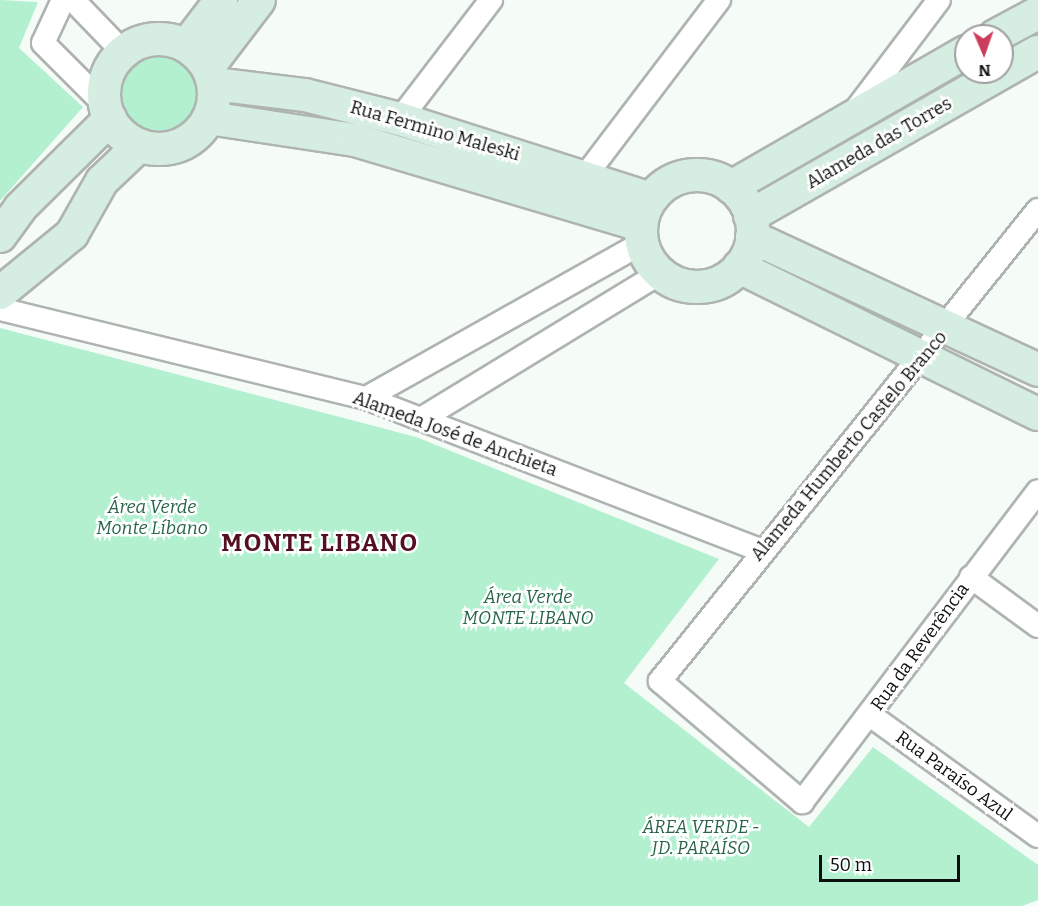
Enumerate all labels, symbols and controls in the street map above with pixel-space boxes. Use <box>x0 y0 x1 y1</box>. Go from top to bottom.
north arrow <box>954 24 1014 84</box>
text: N <box>978 61 991 80</box>
street label: Alameda das Torres <box>802 93 956 193</box>
street label: Rua Fermino Maleski <box>348 96 522 166</box>
street label: Alameda Humberto Castelo Branco <box>746 327 952 565</box>
street label: Alameda José de Anchieta <box>350 387 560 481</box>
park label: Área Verde Monte Líbano <box>96 497 208 540</box>
district label: MONTE LIBANO <box>221 530 419 558</box>
street label: Rua da Reverência <box>866 579 974 715</box>
park label: Área Verde MONTE LIBANO <box>462 587 594 630</box>
street label: Rua Paraíso Azul <box>892 726 1016 826</box>
park label: ÁREA VERDE - JD. PARAÍSO <box>643 817 759 860</box>
scale bar <box>822 843 963 881</box>
text: 50 m <box>830 854 872 876</box>

